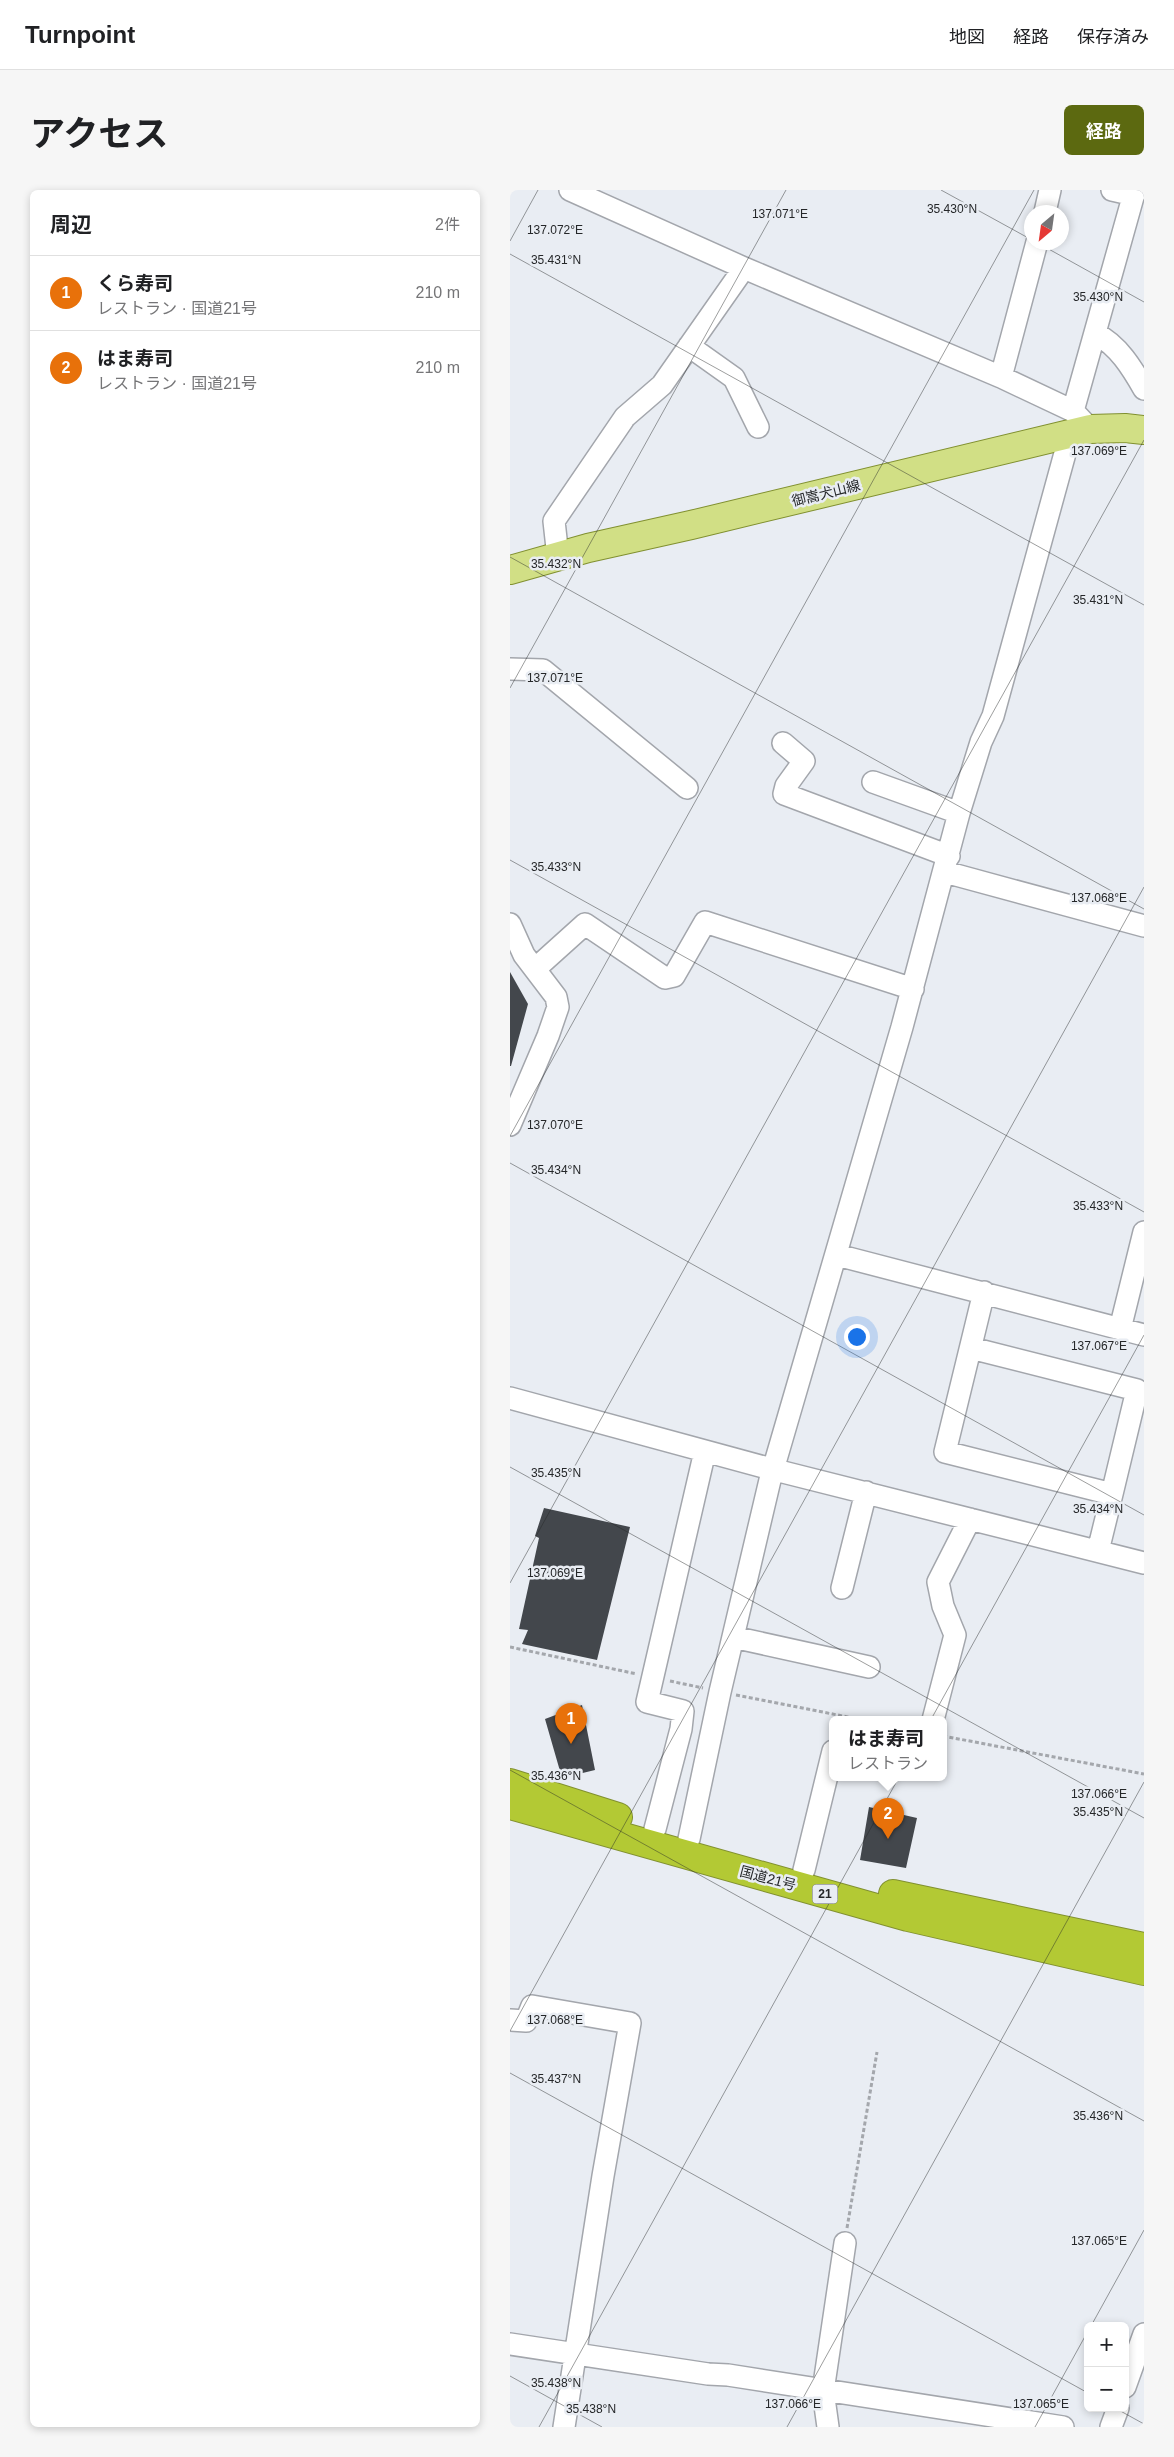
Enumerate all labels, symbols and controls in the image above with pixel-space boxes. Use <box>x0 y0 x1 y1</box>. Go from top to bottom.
text: Turnpoint <box>25 21 135 48</box>
text: 地図 <box>949 27 985 47</box>
text: 経路 <box>1013 27 1049 47</box>
text: 保存済み <box>1077 27 1149 47</box>
button: 経路 <box>1064 105 1144 155</box>
text: アクセス <box>30 114 168 153</box>
text: 35.430°N <box>927 202 977 216</box>
north arrow <box>1024 205 1069 250</box>
text: 137.071°E <box>752 207 808 221</box>
text: 周辺 <box>50 213 92 236</box>
text: 2件 <box>435 216 460 233</box>
text: 137.072°E <box>527 223 583 237</box>
text: 35.431°N <box>531 253 581 267</box>
text: くら寿司 <box>97 273 173 294</box>
text: 1 <box>62 284 70 301</box>
text: 210 m <box>416 284 460 301</box>
text: 35.430°N <box>1073 290 1123 304</box>
text: レストラン · 国道21号 <box>97 300 257 317</box>
text: はま寿司 <box>97 348 173 369</box>
text: 2 <box>62 359 70 376</box>
text: 210 m <box>416 359 460 376</box>
text: レストラン · 国道21号 <box>97 375 257 392</box>
text: 137.069°E <box>1071 444 1127 458</box>
street label: 御嵩犬山線 <box>790 477 862 509</box>
text: 35.432°N <box>531 557 581 571</box>
text: 35.431°N <box>1073 593 1123 607</box>
text: 137.071°E <box>527 671 583 685</box>
text: 35.433°N <box>531 860 581 874</box>
text: 137.068°E <box>1071 891 1127 905</box>
text: 137.070°E <box>527 1118 583 1132</box>
text: 35.434°N <box>531 1163 581 1177</box>
text: 35.433°N <box>1073 1199 1123 1213</box>
your location <box>844 1324 870 1350</box>
text: 137.067°E <box>1071 1339 1127 1353</box>
text: 35.435°N <box>531 1466 581 1480</box>
text: 35.434°N <box>1073 1502 1123 1516</box>
text: 137.069°E <box>527 1566 583 1580</box>
pin: 1 <box>555 1703 587 1744</box>
popup <box>829 1716 947 1781</box>
text: はま寿司 <box>848 1728 924 1749</box>
text: レストラン <box>848 1755 928 1772</box>
text: 35.436°N <box>531 1769 581 1783</box>
text: 137.066°E <box>1071 1787 1127 1801</box>
pin: 2 <box>872 1798 904 1839</box>
text: 35.435°N <box>1073 1805 1123 1819</box>
street label: 国道21号 <box>738 1863 798 1893</box>
road number: 21 <box>812 1885 838 1904</box>
text: 137.068°E <box>527 2013 583 2027</box>
text: 35.437°N <box>531 2072 581 2086</box>
text: 35.436°N <box>1073 2109 1123 2123</box>
text: 137.065°E <box>1071 2234 1127 2248</box>
map controls <box>1084 2322 1129 2412</box>
button: + <box>1084 2322 1129 2367</box>
button: − <box>1084 2367 1129 2412</box>
text: 35.438°N <box>531 2376 581 2390</box>
text: 137.066°E <box>765 2397 821 2411</box>
text: 137.065°E <box>1013 2397 1069 2411</box>
text: 35.438°N <box>566 2402 616 2416</box>

